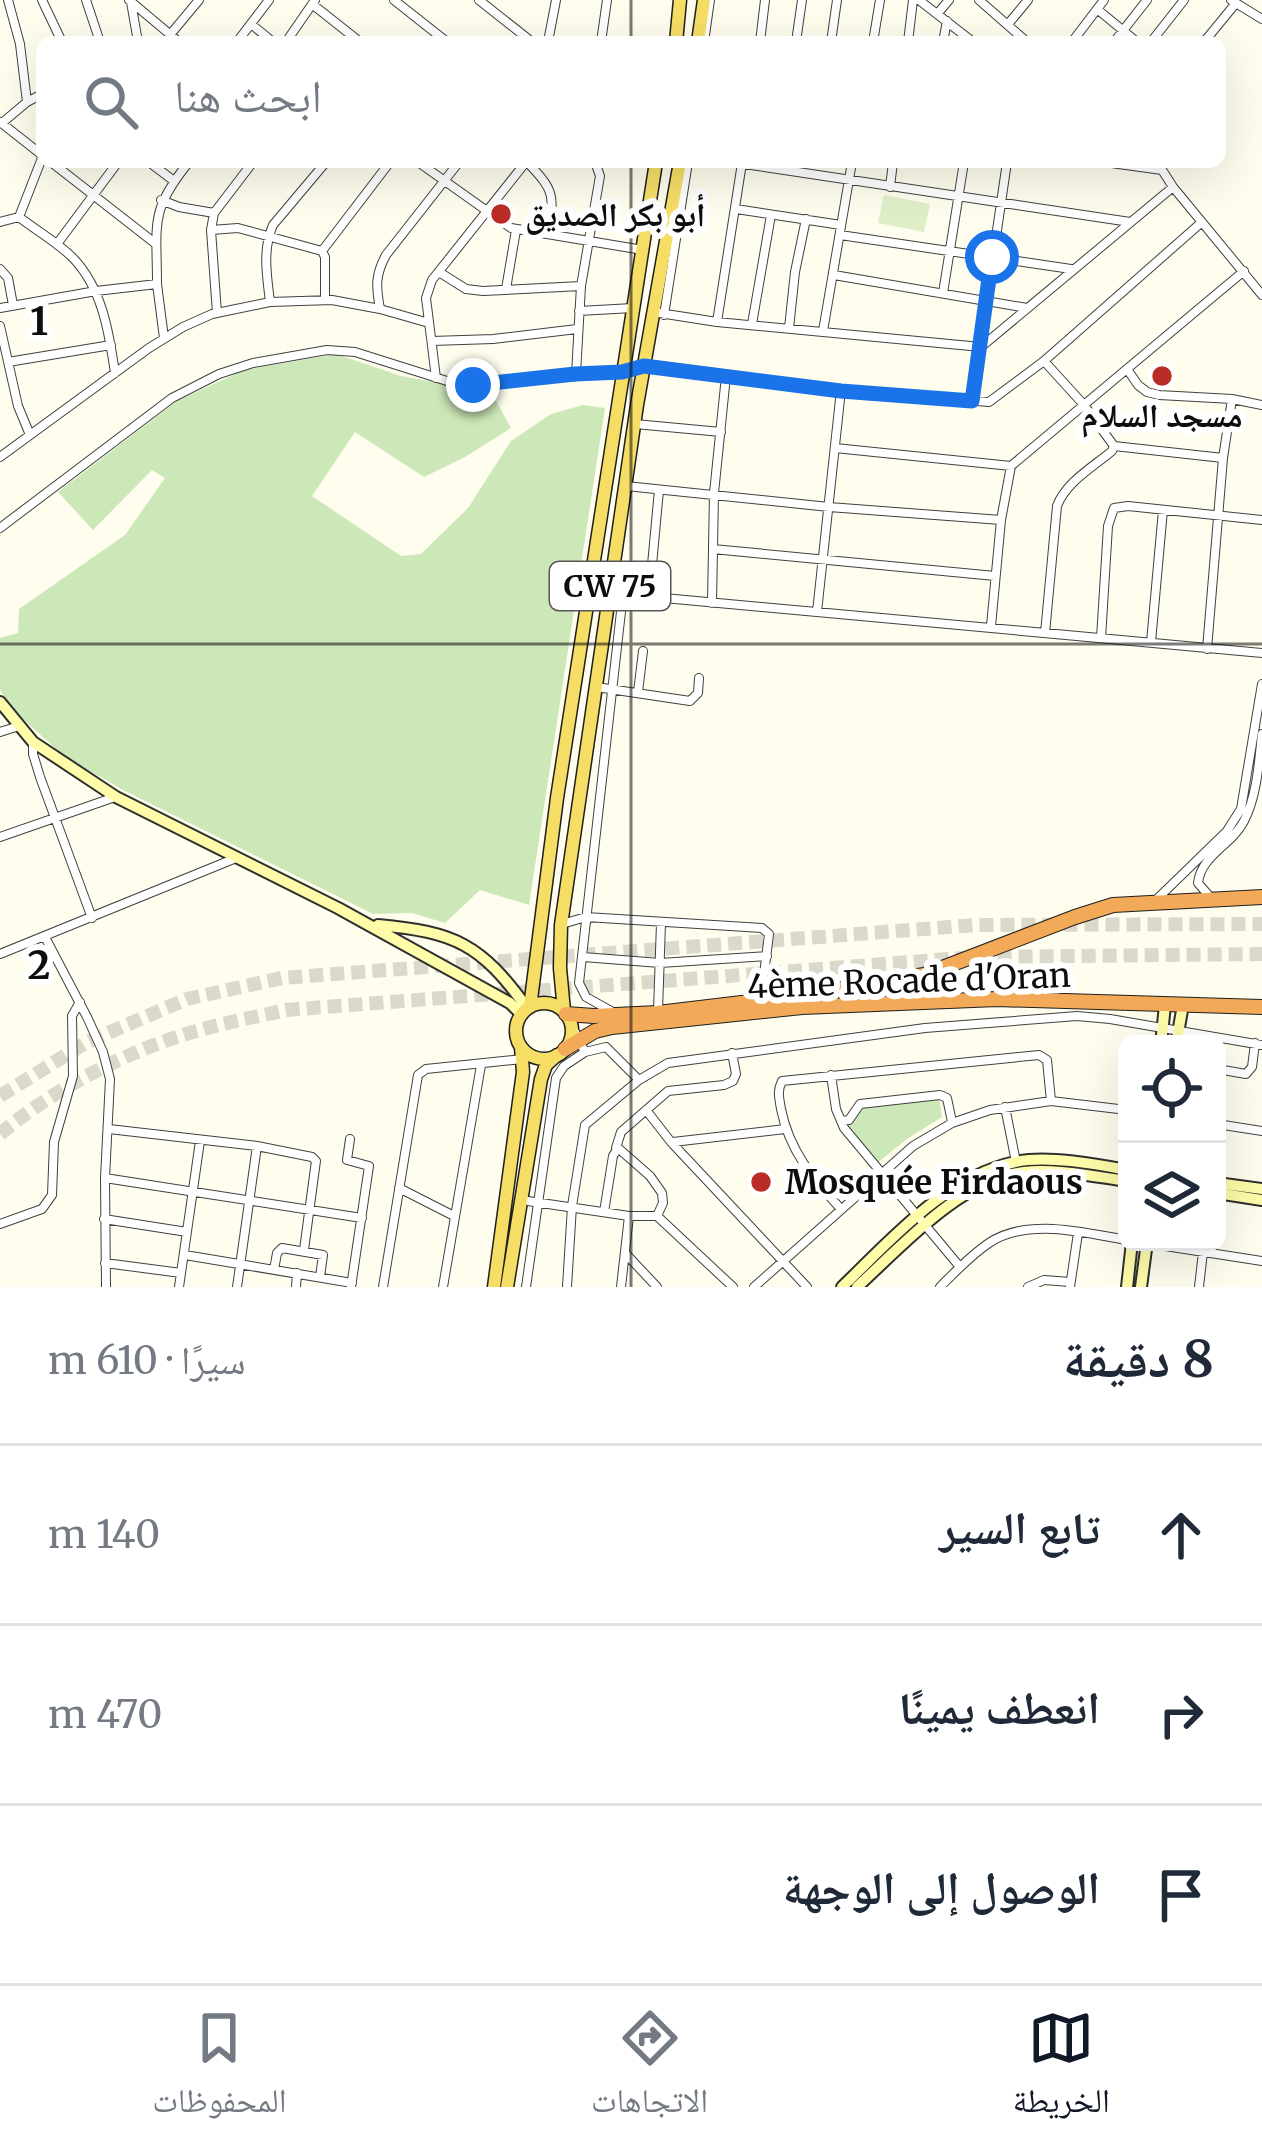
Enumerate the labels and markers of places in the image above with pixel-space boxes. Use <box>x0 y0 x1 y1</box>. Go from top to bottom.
place label: أبو بكر الصديق <box>525 193 705 235</box>
marker: أبو بكر الصديق <box>488 201 514 227</box>
marker: مسجد السلام <box>1149 363 1175 389</box>
place label: مسجد السلام <box>1081 395 1243 438</box>
place label: Mosquée Firdaous <box>785 1162 1083 1203</box>
marker: Mosquée Firdaous <box>748 1169 774 1195</box>

